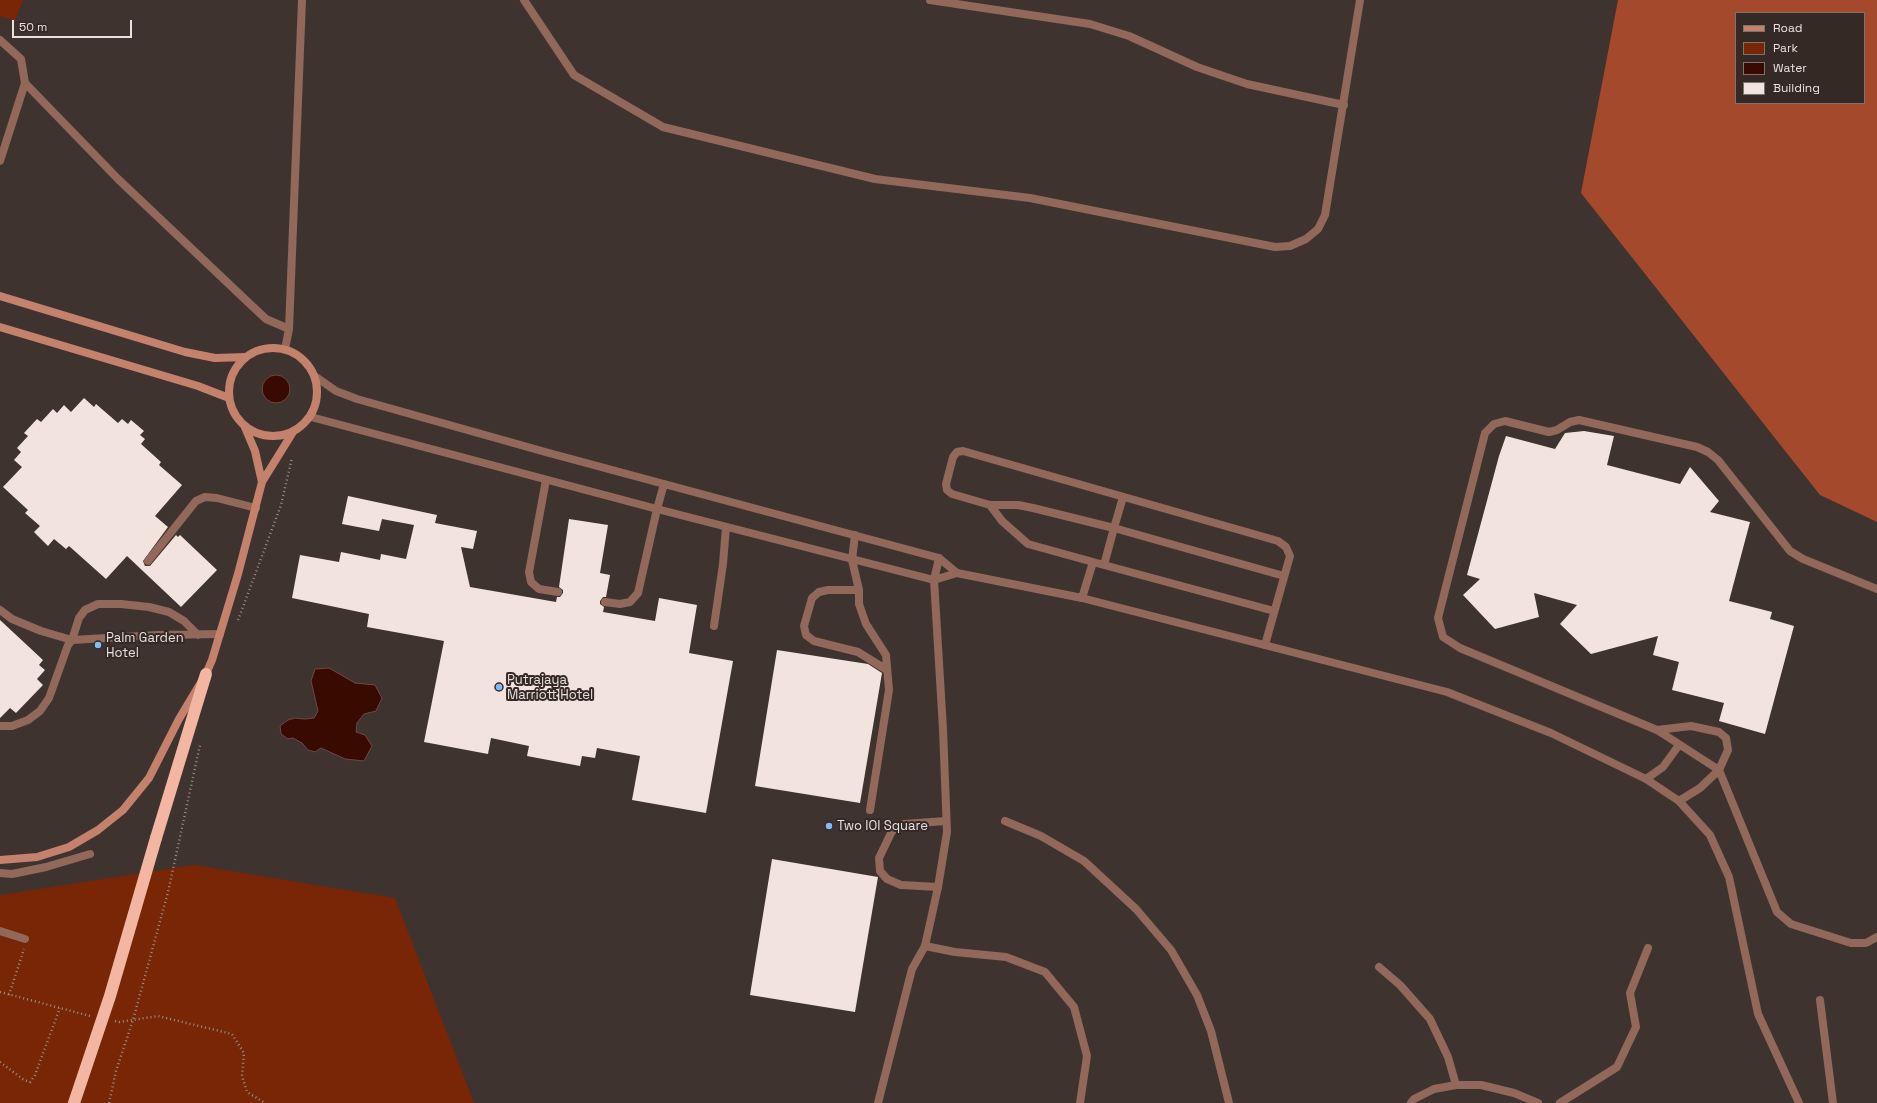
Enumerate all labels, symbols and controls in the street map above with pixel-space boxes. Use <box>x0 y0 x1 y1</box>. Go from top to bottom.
scale bar <box>14 12 134 38</box>
legend <box>1735 12 1865 104</box>
text: 50 m <box>19 19 47 35</box>
text: Road <box>1773 20 1802 36</box>
text: Park <box>1773 40 1798 56</box>
text: Water <box>1773 60 1807 76</box>
text: Building <box>1773 80 1820 96</box>
place label: Palm Garden Hotel <box>106 630 184 661</box>
marker: Palm Garden Hotel <box>93 640 103 650</box>
place label: Putrajaya Marriott Hotel <box>507 672 593 703</box>
marker: Putrajaya Marriott Hotel <box>494 682 504 692</box>
place label: Two IOI Square <box>837 818 928 834</box>
marker: Two IOI Square <box>824 821 834 831</box>

